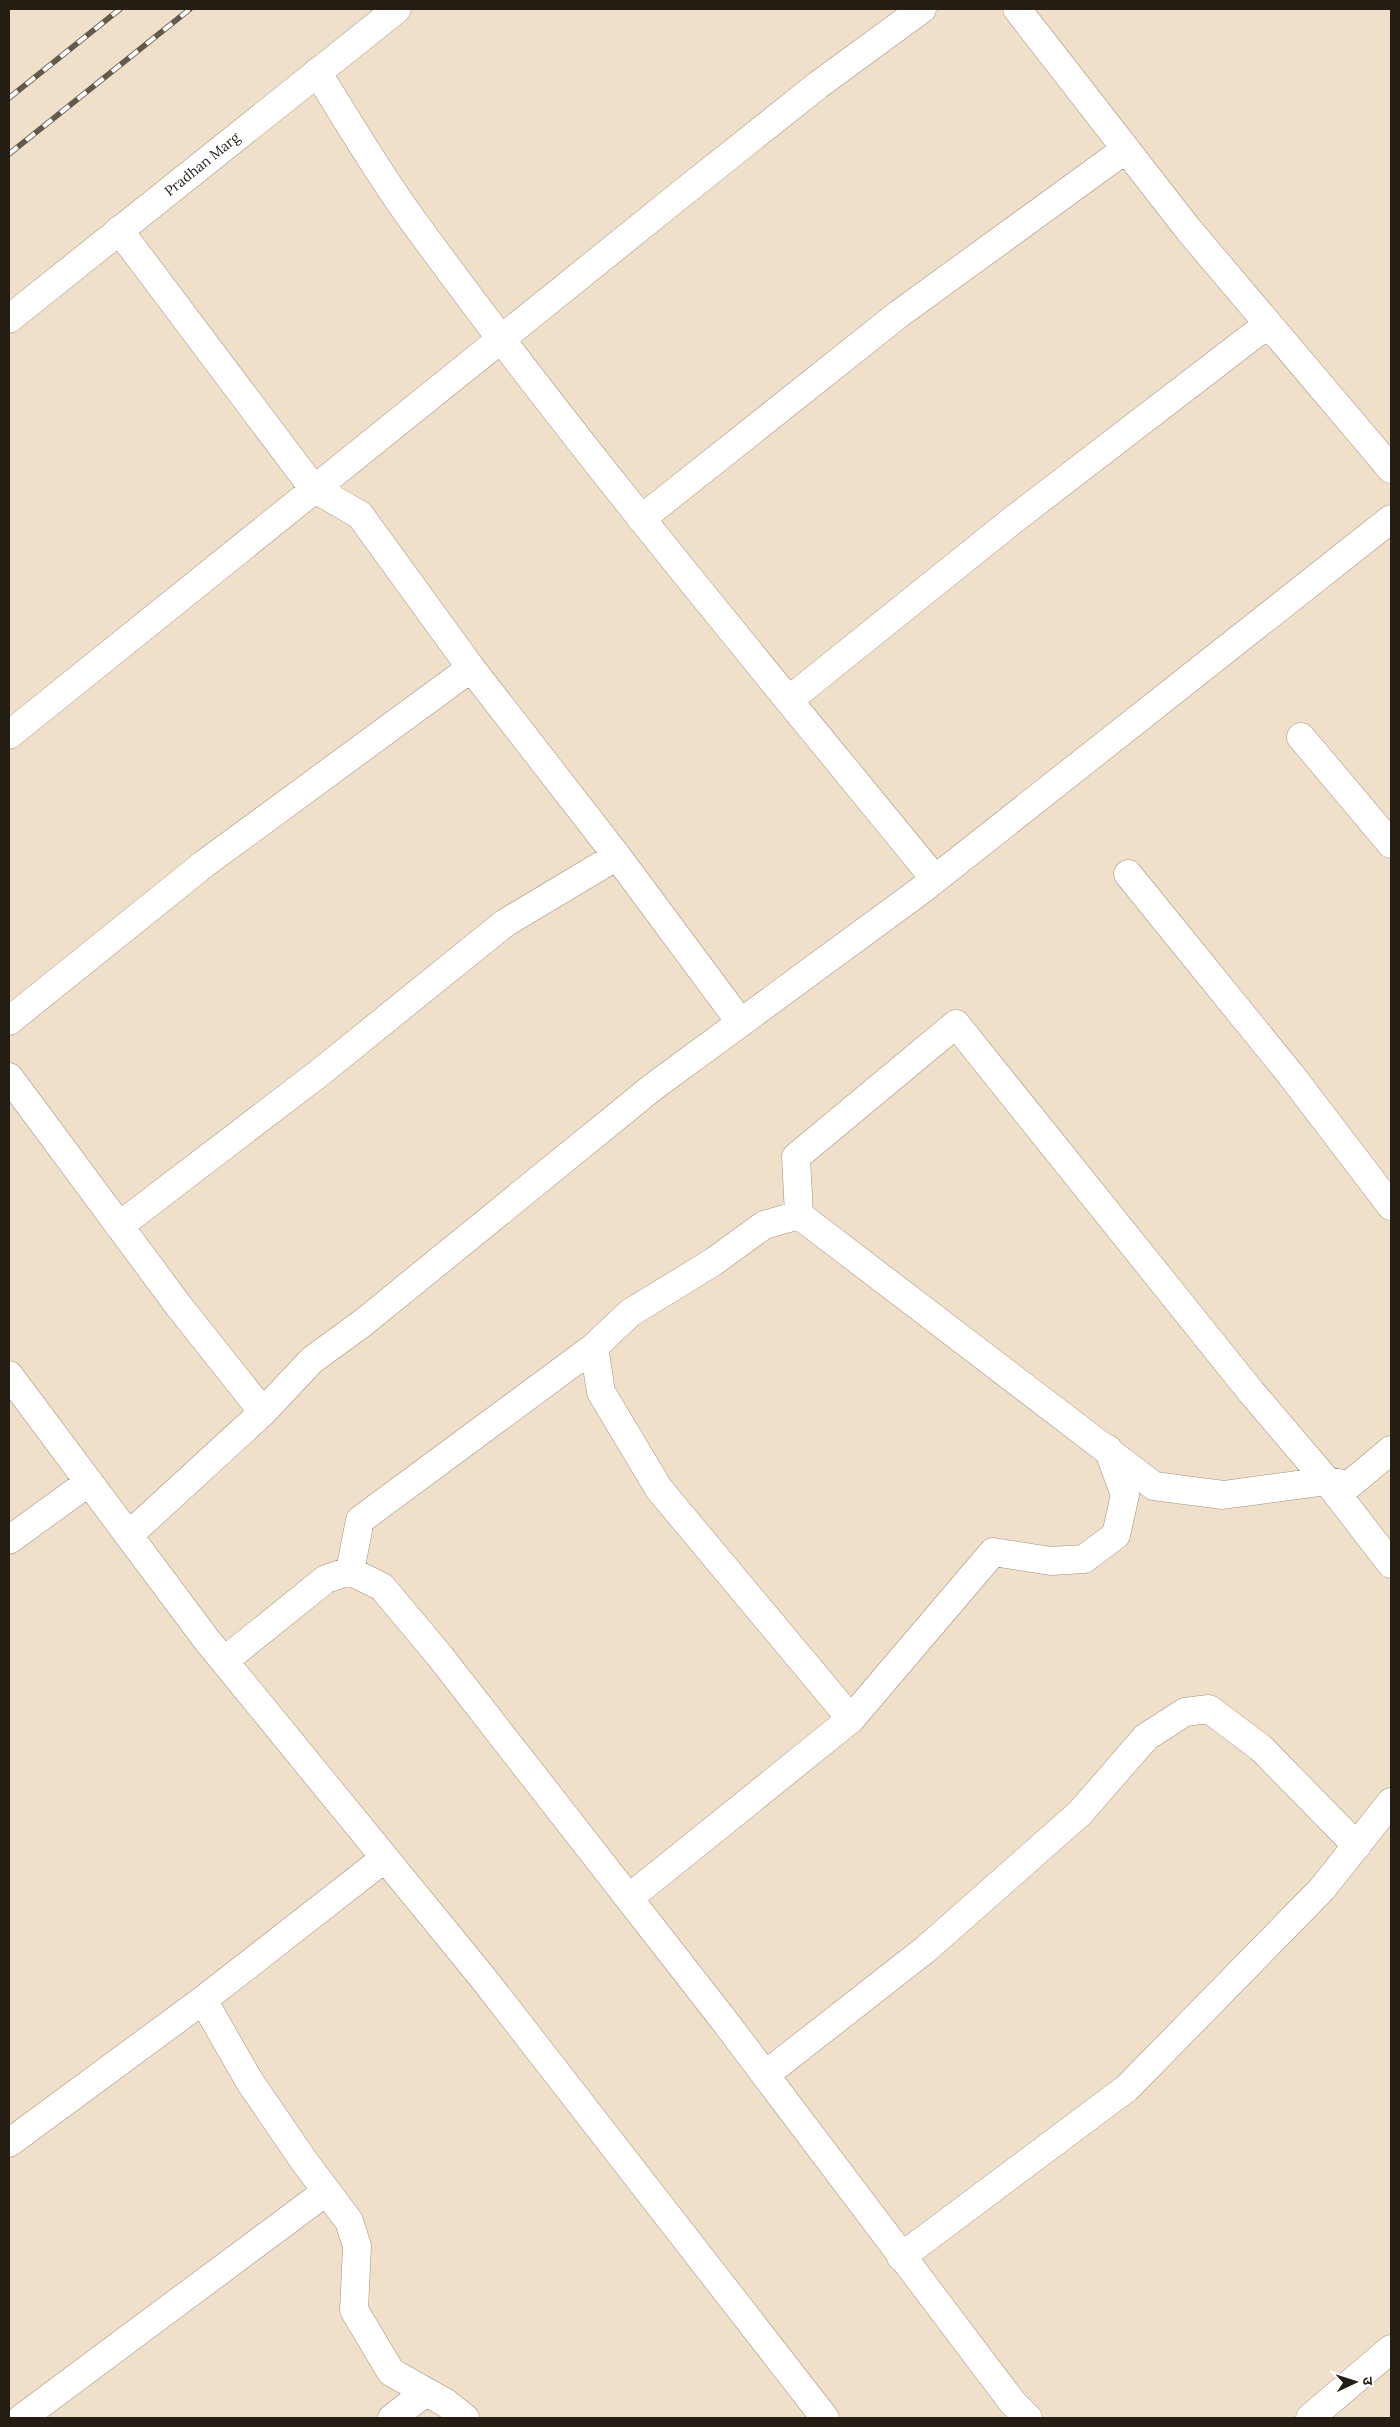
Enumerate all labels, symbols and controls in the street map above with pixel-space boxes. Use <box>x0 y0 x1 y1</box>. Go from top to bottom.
street label: Pradhan Marg <box>161 128 243 200</box>
north arrow <box>1330 2357 1380 2407</box>
text: उ <box>1359 2376 1377 2387</box>

